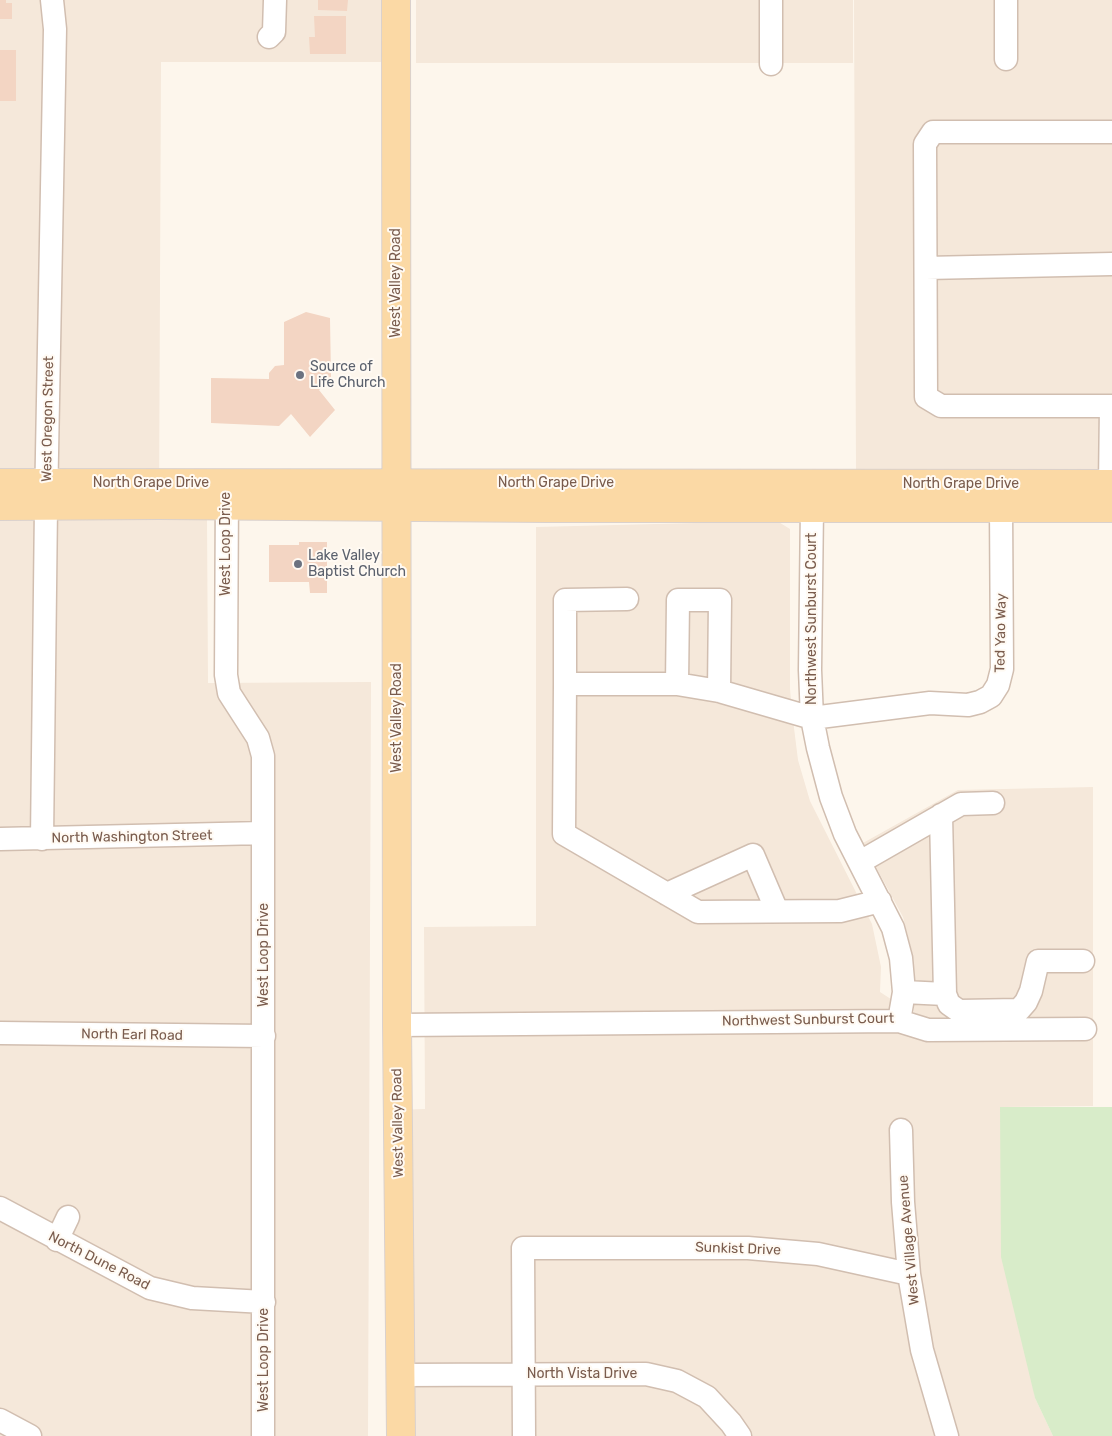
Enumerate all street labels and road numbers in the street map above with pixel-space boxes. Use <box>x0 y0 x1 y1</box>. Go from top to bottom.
street label: West Valley Road <box>388 228 404 338</box>
street label: West Oregon Street <box>39 356 57 482</box>
street label: North Grape Drive <box>93 475 209 491</box>
street label: North Grape Drive <box>498 475 614 491</box>
street label: North Grape Drive <box>903 476 1019 492</box>
street label: West Loop Drive <box>218 492 234 596</box>
street label: Northwest Sunburst Court <box>804 533 820 705</box>
street label: Ted Yao Way <box>992 593 1010 673</box>
street label: West Valley Road <box>389 663 405 773</box>
street label: North Washington Street <box>51 827 213 847</box>
street label: West Loop Drive <box>256 903 272 1007</box>
street label: Northwest Sunburst Court <box>722 1010 894 1030</box>
street label: North Earl Road <box>81 1026 183 1044</box>
street label: West Valley Road <box>389 1068 407 1178</box>
street label: West Village Avenue <box>895 1174 923 1306</box>
street label: North Dune Road <box>46 1228 152 1294</box>
street label: Sunkist Drive <box>695 1239 781 1259</box>
street label: West Loop Drive <box>256 1308 272 1412</box>
street label: North Vista Drive <box>527 1366 637 1382</box>

